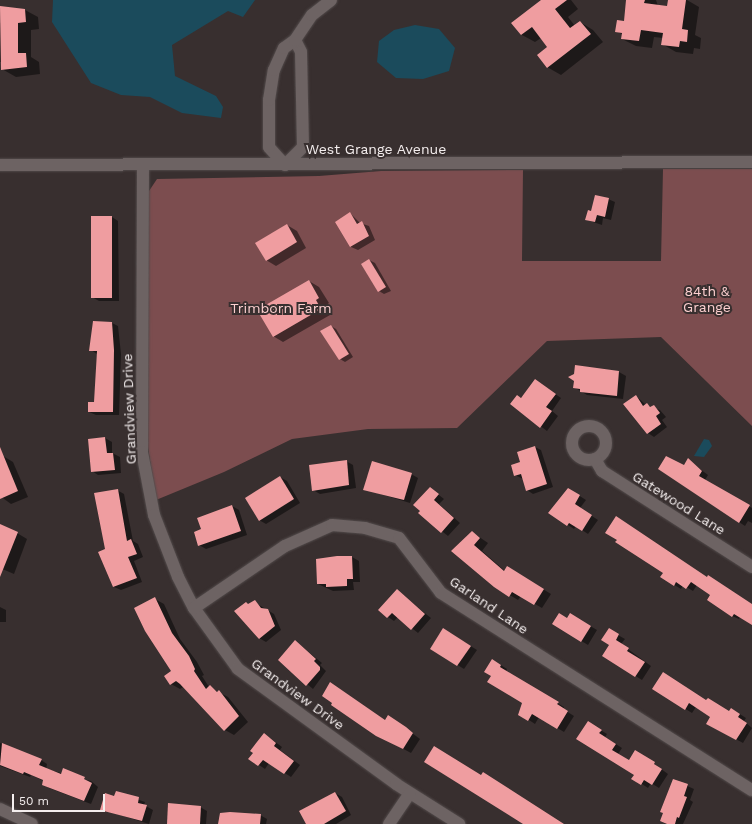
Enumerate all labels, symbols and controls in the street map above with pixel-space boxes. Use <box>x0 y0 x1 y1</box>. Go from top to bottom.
street label: West Grange Avenue <box>305 141 447 157</box>
park label: 84th & Grange <box>683 283 731 316</box>
park label: Trimborn Farm <box>230 300 332 316</box>
street label: Grandview Drive <box>119 353 139 465</box>
street label: Gatewood Lane <box>629 468 729 538</box>
street label: Garland Lane <box>446 573 532 637</box>
street label: Grandview Drive <box>248 655 348 733</box>
scale bar <box>14 786 107 812</box>
text: 50 m <box>19 794 49 808</box>

